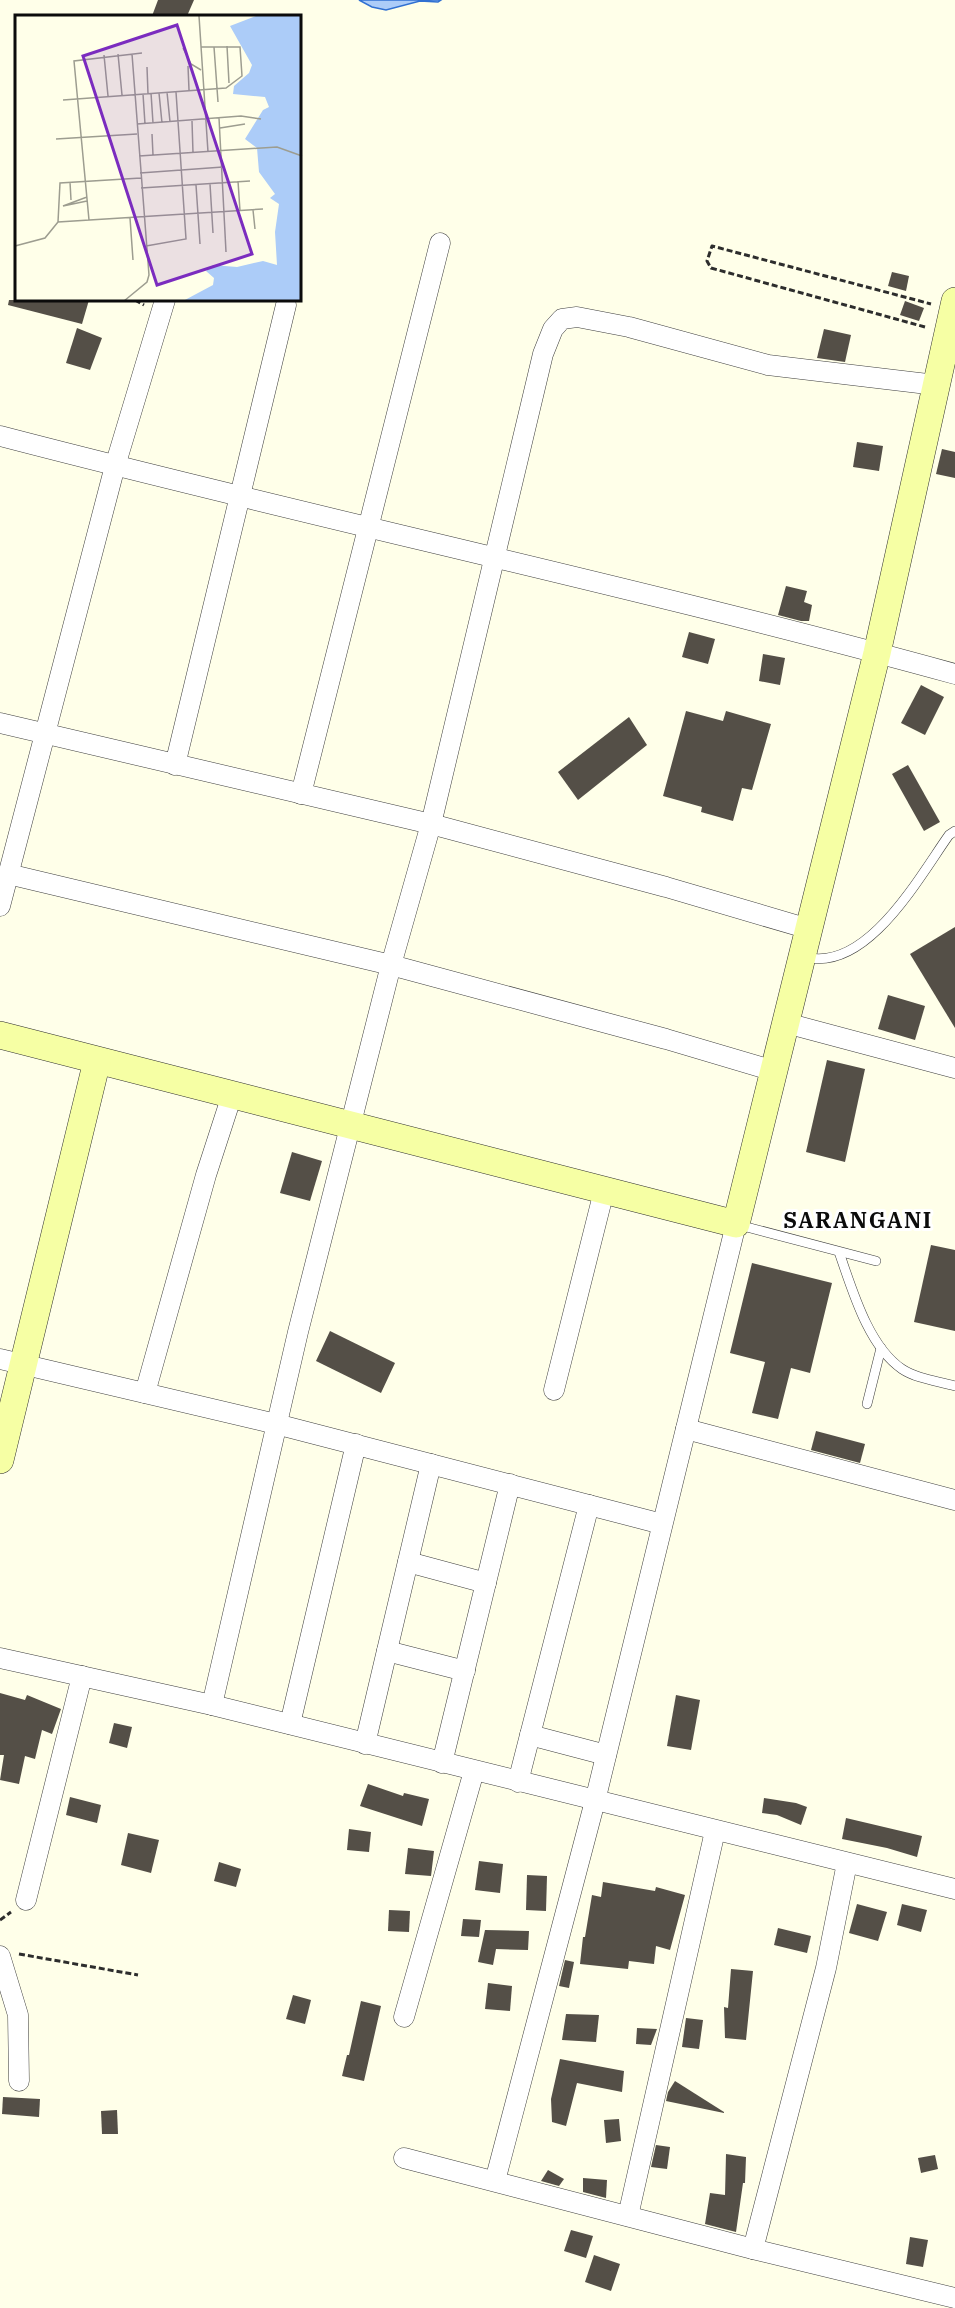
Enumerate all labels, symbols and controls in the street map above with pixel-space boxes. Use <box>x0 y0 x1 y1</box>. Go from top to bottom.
inset map <box>15 15 302 302</box>
district label: SARANGANI <box>783 1205 933 1234</box>

